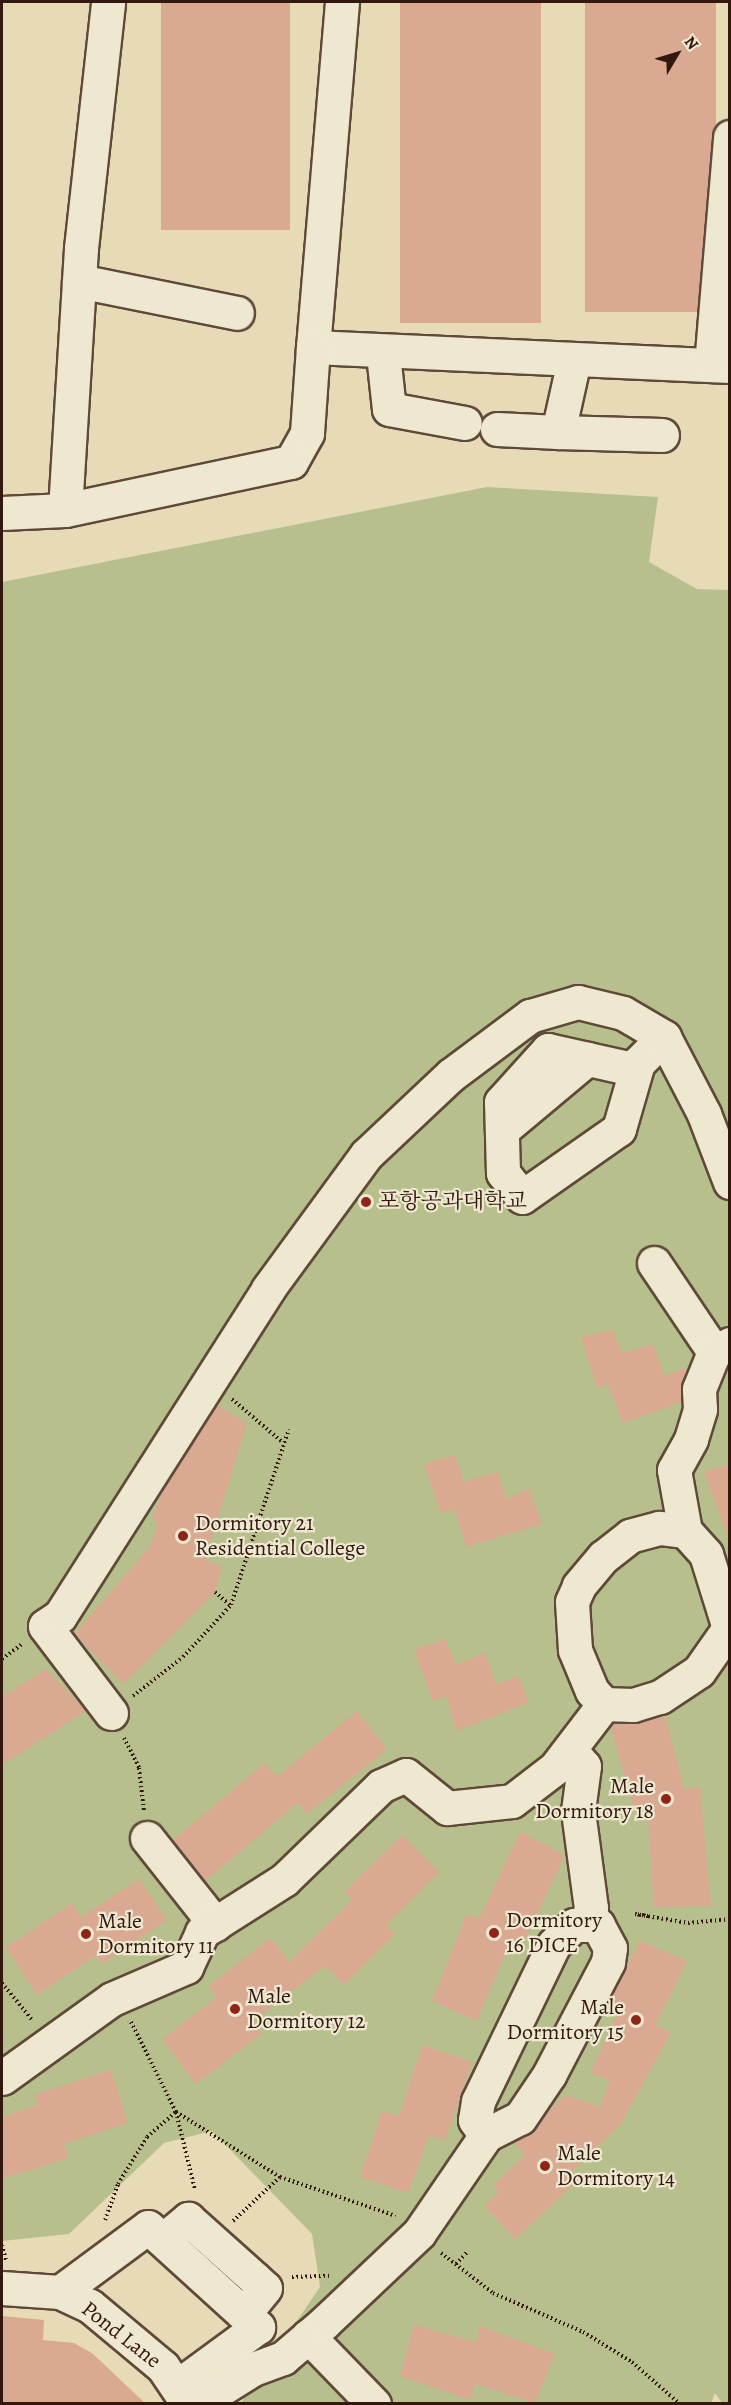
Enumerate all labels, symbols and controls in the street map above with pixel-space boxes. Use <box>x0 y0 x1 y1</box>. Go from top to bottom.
north arrow <box>647 24 707 84</box>
text: N <box>679 32 703 54</box>
place label: 포항공과대학교 <box>378 1189 527 1215</box>
marker: 포항공과대학교 <box>359 1195 373 1209</box>
place label: Dormitory 21 Residential College <box>195 1510 365 1562</box>
marker: Dormitory 21 Residential College <box>176 1529 190 1543</box>
place label: Male Dormitory 18 <box>535 1773 654 1825</box>
marker: Male Dormitory 18 <box>659 1792 673 1806</box>
place label: Dormitory 16 DICE <box>506 1907 602 1958</box>
place label: Male Dormitory 11 <box>98 1908 214 1960</box>
marker: Dormitory 16 DICE <box>487 1926 501 1940</box>
marker: Male Dormitory 11 <box>79 1927 93 1941</box>
place label: Male Dormitory 12 <box>247 1983 365 2035</box>
place label: Male Dormitory 15 <box>507 1994 624 2046</box>
marker: Male Dormitory 12 <box>228 2002 242 2016</box>
marker: Male Dormitory 15 <box>629 2013 643 2027</box>
place label: Male Dormitory 14 <box>557 2140 675 2192</box>
marker: Male Dormitory 14 <box>538 2159 552 2173</box>
street label: Pond Lane <box>76 2296 166 2374</box>

